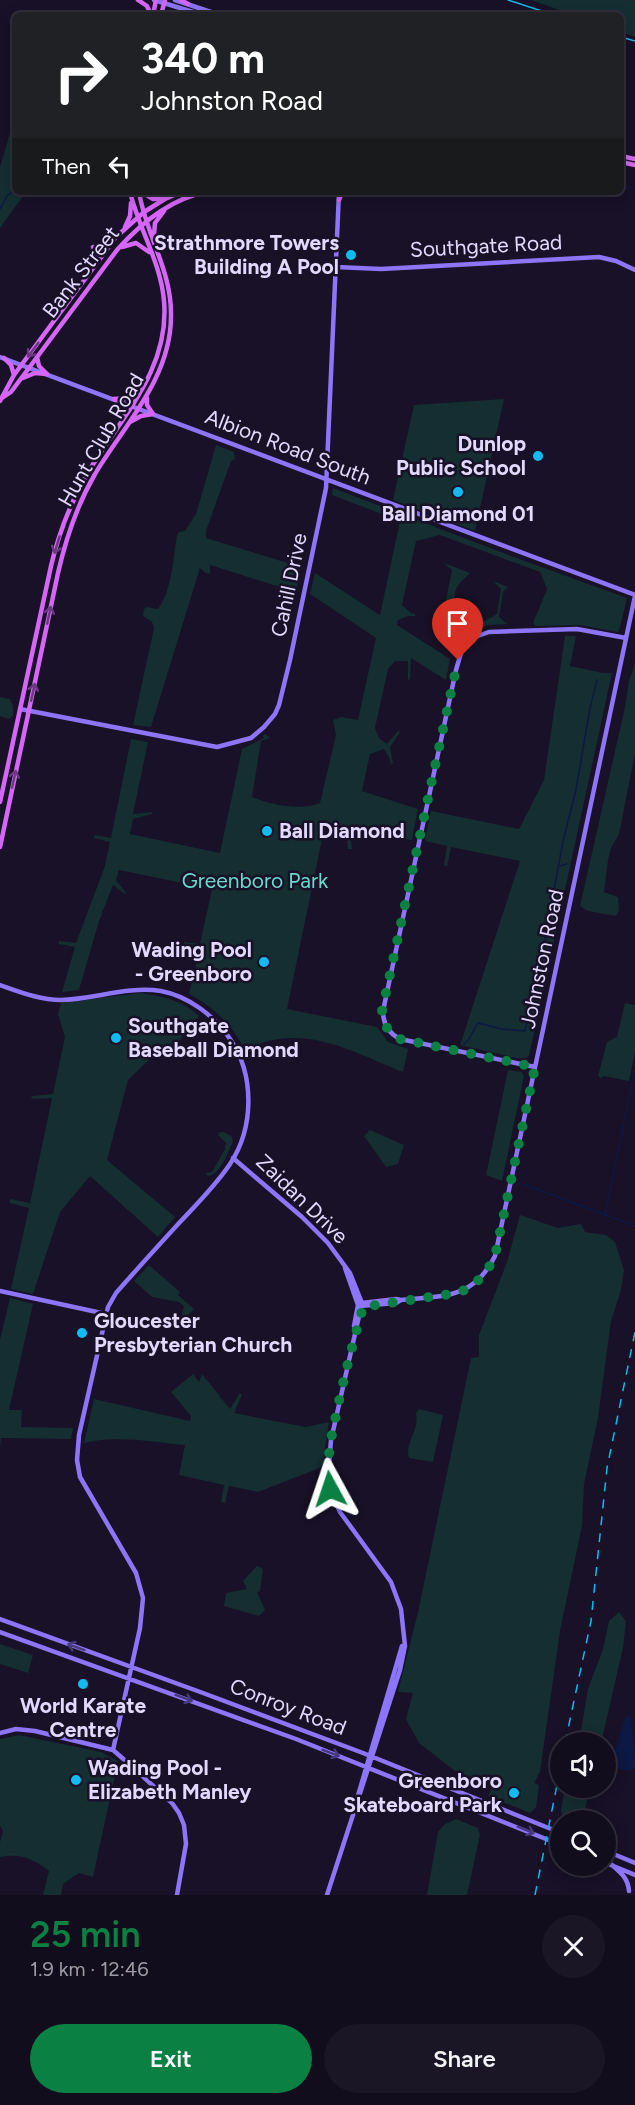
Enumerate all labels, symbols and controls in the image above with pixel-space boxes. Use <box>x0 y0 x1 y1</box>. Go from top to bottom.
text: 340 m <box>141 33 265 84</box>
icon: right <box>42 36 120 114</box>
text: Johnston Road <box>141 84 323 117</box>
icon: left <box>103 150 136 183</box>
text: Then <box>42 153 91 180</box>
street label: Bank Street <box>37 221 124 323</box>
street label: Southgate Road <box>409 229 563 262</box>
place label: Strathmore Towers Building A Pool <box>154 230 339 279</box>
marker: Strathmore Towers Building A Pool <box>344 248 358 262</box>
one-way arrow <box>27 342 40 358</box>
street label: Hunt Club Road <box>52 369 149 511</box>
street label: Albion Road South <box>202 403 374 490</box>
place label: Dunlop Public School <box>396 431 526 480</box>
marker: Dunlop Public School <box>531 449 545 463</box>
marker: Ball Diamond 01 <box>451 485 465 499</box>
place label: Ball Diamond 01 <box>381 501 535 526</box>
street label: Cahill Drive <box>265 531 312 639</box>
one-way arrow <box>51 535 62 554</box>
pin <box>432 598 483 660</box>
one-way arrow <box>44 606 55 626</box>
icon: arrive <box>441 607 474 640</box>
one-way arrow <box>28 682 39 702</box>
one-way arrow <box>9 770 20 790</box>
place label: Ball Diamond <box>279 818 405 843</box>
marker: Ball Diamond <box>260 824 274 838</box>
park label: Greenboro Park <box>182 868 329 893</box>
street label: Johnston Road <box>515 887 568 1031</box>
place label: Wading Pool - Greenboro <box>131 937 252 986</box>
marker: Wading Pool - Greenboro <box>257 955 271 969</box>
place label: Southgate Baseball Diamond <box>128 1013 299 1062</box>
marker: Southgate Baseball Diamond <box>109 1031 123 1045</box>
street label: Zaidan Drive <box>251 1149 353 1248</box>
place label: Gloucester Presbyterian Church <box>94 1308 292 1357</box>
marker: Gloucester Presbyterian Church <box>75 1326 89 1340</box>
position arrow <box>298 1457 362 1521</box>
one-way arrow <box>67 1640 86 1651</box>
street label: Conroy Road <box>226 1673 350 1740</box>
marker: World Karate Centre <box>76 1677 90 1691</box>
place label: World Karate Centre <box>20 1693 146 1742</box>
one-way arrow <box>174 1694 193 1705</box>
map controls <box>550 1732 616 1876</box>
button: sound <box>550 1732 616 1798</box>
one-way arrow <box>321 1748 339 1759</box>
place label: Wading Pool - Elizabeth Manley <box>88 1755 252 1804</box>
place label: Greenboro Skateboard Park <box>343 1768 503 1817</box>
marker: Wading Pool - Elizabeth Manley <box>69 1773 83 1787</box>
marker: Greenboro Skateboard Park <box>507 1786 521 1800</box>
button: search <box>550 1810 616 1876</box>
one-way arrow <box>516 1826 534 1837</box>
text: 25 min <box>30 1913 140 1956</box>
button: close <box>542 1915 605 1978</box>
text: 1.9 km · 12:46 <box>30 1957 149 1981</box>
button: Exit <box>30 2024 312 2093</box>
button: Share <box>324 2024 605 2093</box>

